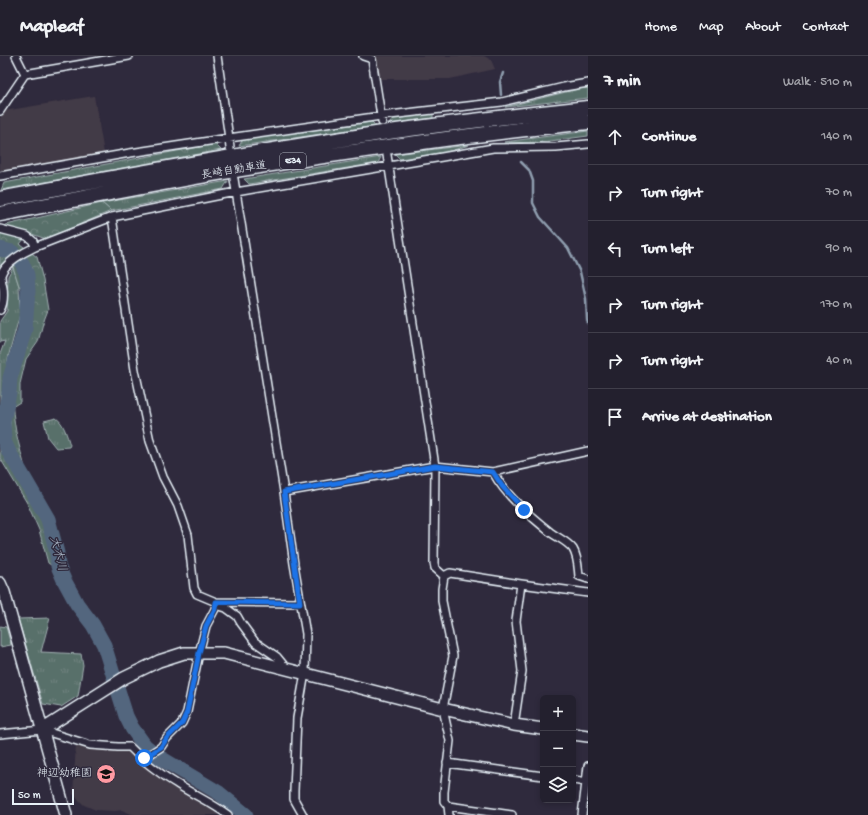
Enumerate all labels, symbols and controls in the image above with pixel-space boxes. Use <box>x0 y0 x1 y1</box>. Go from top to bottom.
text: Mapleaf <box>20 16 83 39</box>
text: Home <box>645 19 677 36</box>
text: Map <box>699 19 723 36</box>
text: About <box>745 19 781 36</box>
text: Contact <box>803 19 848 36</box>
text: 7 min <box>604 72 641 92</box>
text: Walk · 510 m <box>783 75 852 90</box>
icon: ahead <box>604 126 626 148</box>
text: Continue <box>642 128 696 146</box>
text: 140 m <box>821 129 852 144</box>
road number: E34 <box>280 153 306 169</box>
street label: 長崎自動車道 <box>200 159 268 182</box>
icon: right <box>604 182 626 204</box>
text: Turn right <box>642 184 702 202</box>
text: 70 m <box>826 185 852 200</box>
icon: left <box>604 238 626 260</box>
text: Turn left <box>642 240 693 258</box>
text: 90 m <box>826 241 852 256</box>
icon: right <box>604 294 626 316</box>
text: Turn right <box>642 296 702 314</box>
text: 170 m <box>820 297 852 312</box>
icon: right <box>604 350 626 372</box>
text: Turn right <box>642 352 702 370</box>
text: 40 m <box>826 353 852 368</box>
icon: arrive <box>604 406 626 428</box>
text: Arrive at destination <box>642 408 772 426</box>
route end <box>515 501 533 519</box>
water label: 大木川 <box>46 535 69 573</box>
map controls <box>540 695 576 803</box>
button: + <box>540 695 576 731</box>
button: − <box>540 731 576 767</box>
route start <box>135 749 153 767</box>
school or university icon: 神辺幼稚園 <box>95 763 117 785</box>
place label: 神辺幼稚園 <box>37 767 92 780</box>
button: layers <box>540 767 576 803</box>
scale bar <box>12 787 74 806</box>
text: 50 m <box>18 790 40 802</box>

